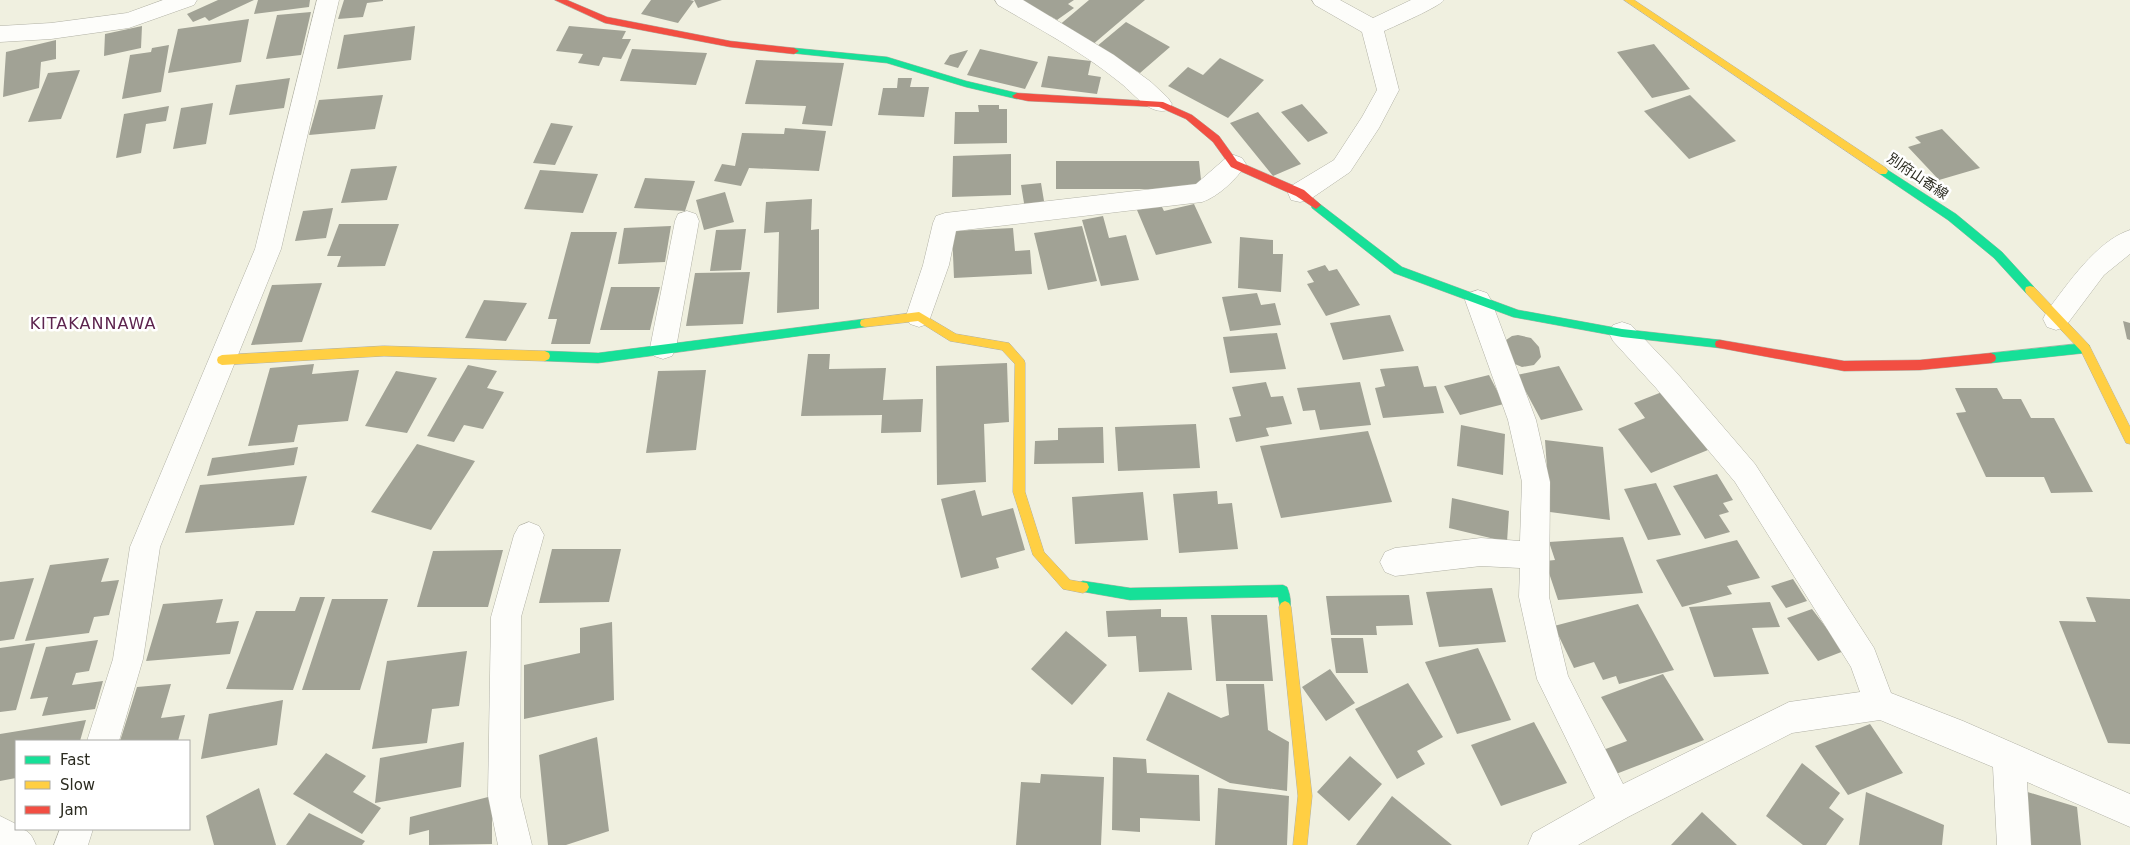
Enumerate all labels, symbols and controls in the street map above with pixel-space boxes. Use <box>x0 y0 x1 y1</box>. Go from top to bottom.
street label: 別府山香線 <box>1885 150 1951 202</box>
district label: KITAKANNAWA <box>30 314 156 333</box>
legend <box>15 740 190 830</box>
text: Fast <box>60 751 90 769</box>
text: Slow <box>60 776 95 794</box>
text: Jam <box>59 801 88 819</box>

